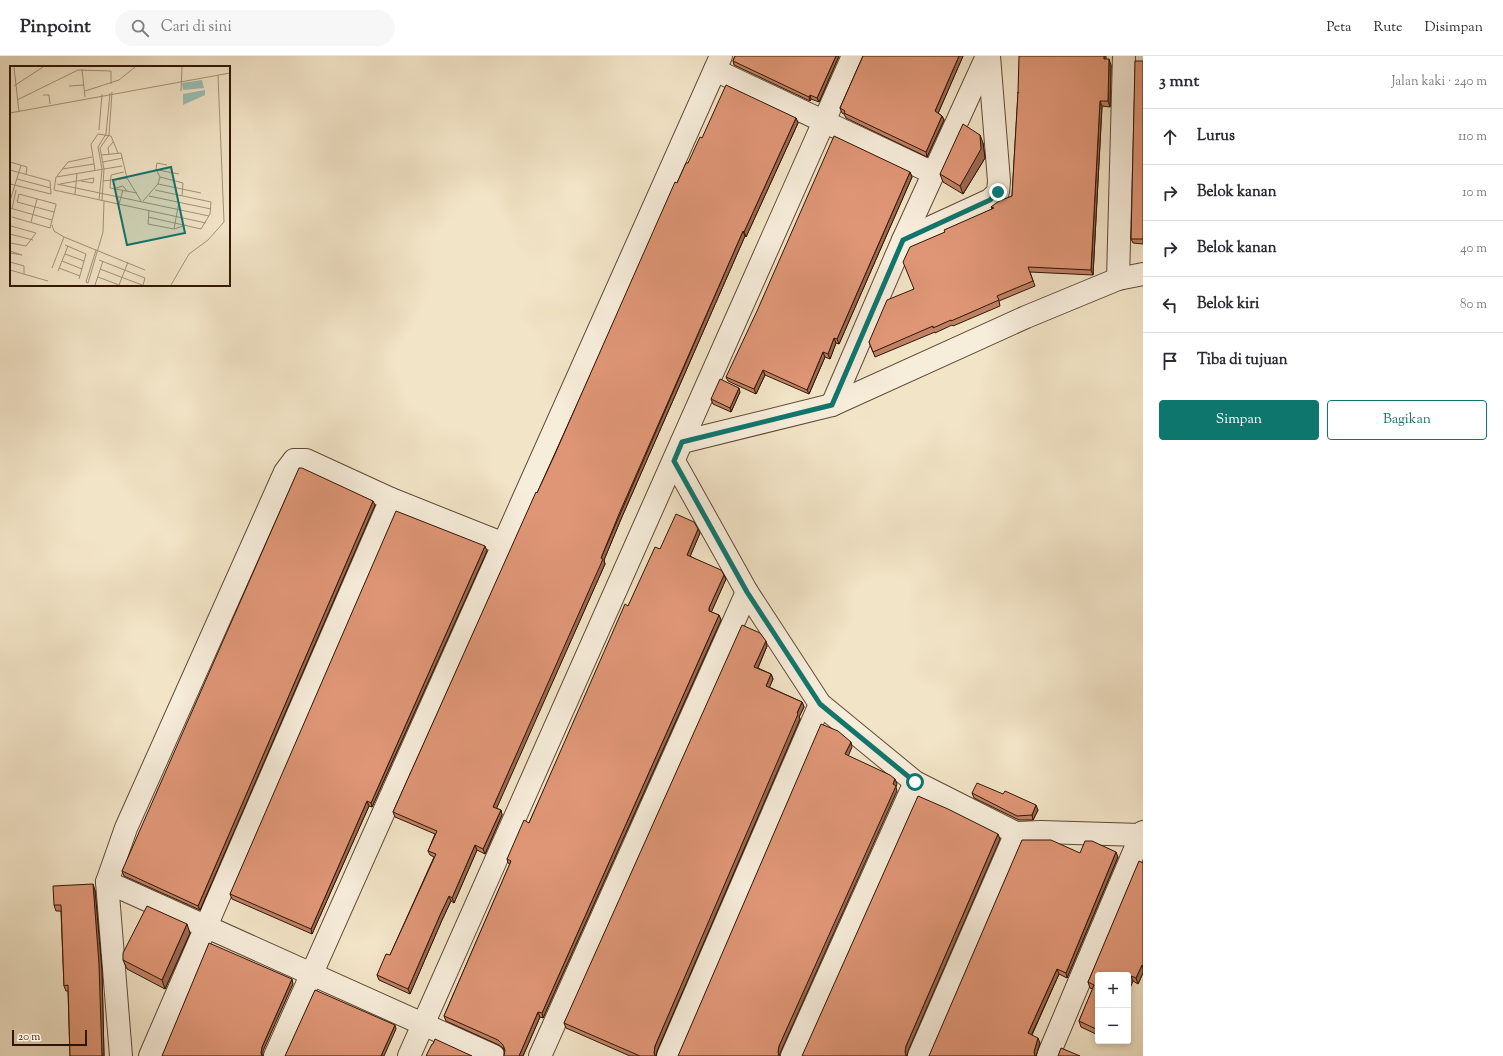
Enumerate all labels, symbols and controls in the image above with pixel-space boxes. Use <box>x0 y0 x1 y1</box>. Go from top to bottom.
search box <box>115 10 395 46</box>
text: Pinpoint <box>20 14 91 41</box>
icon: search <box>129 17 151 39</box>
text: Cari di sini <box>161 17 232 38</box>
text: Peta <box>1326 18 1351 38</box>
text: Rute <box>1373 18 1403 38</box>
text: Disimpan <box>1425 18 1483 38</box>
inset map <box>10 66 230 286</box>
text: 3 mnt <box>1159 70 1199 94</box>
text: Jalan kaki · 240 m <box>1392 73 1487 91</box>
icon: ahead <box>1159 126 1181 148</box>
text: Lurus <box>1197 126 1235 147</box>
text: 110 m <box>1458 128 1487 146</box>
icon: right <box>1159 182 1181 204</box>
text: Belok kanan <box>1197 182 1277 203</box>
route end <box>989 183 1007 201</box>
text: 10 m <box>1462 184 1487 202</box>
icon: right <box>1159 238 1181 260</box>
text: Belok kanan <box>1197 238 1277 259</box>
text: 40 m <box>1460 240 1487 258</box>
icon: left <box>1159 294 1181 316</box>
text: Belok kiri <box>1197 294 1259 315</box>
text: 80 m <box>1460 296 1487 314</box>
icon: arrive <box>1159 350 1181 372</box>
text: Tiba di tujuan <box>1197 350 1288 371</box>
button: Simpan <box>1159 400 1319 440</box>
button: Bagikan <box>1327 400 1487 440</box>
route start <box>906 773 924 791</box>
map controls <box>1095 972 1131 1044</box>
button: + <box>1095 972 1131 1008</box>
button: − <box>1095 1008 1131 1044</box>
scale bar <box>12 1028 87 1047</box>
text: 20 m <box>18 1029 40 1045</box>

